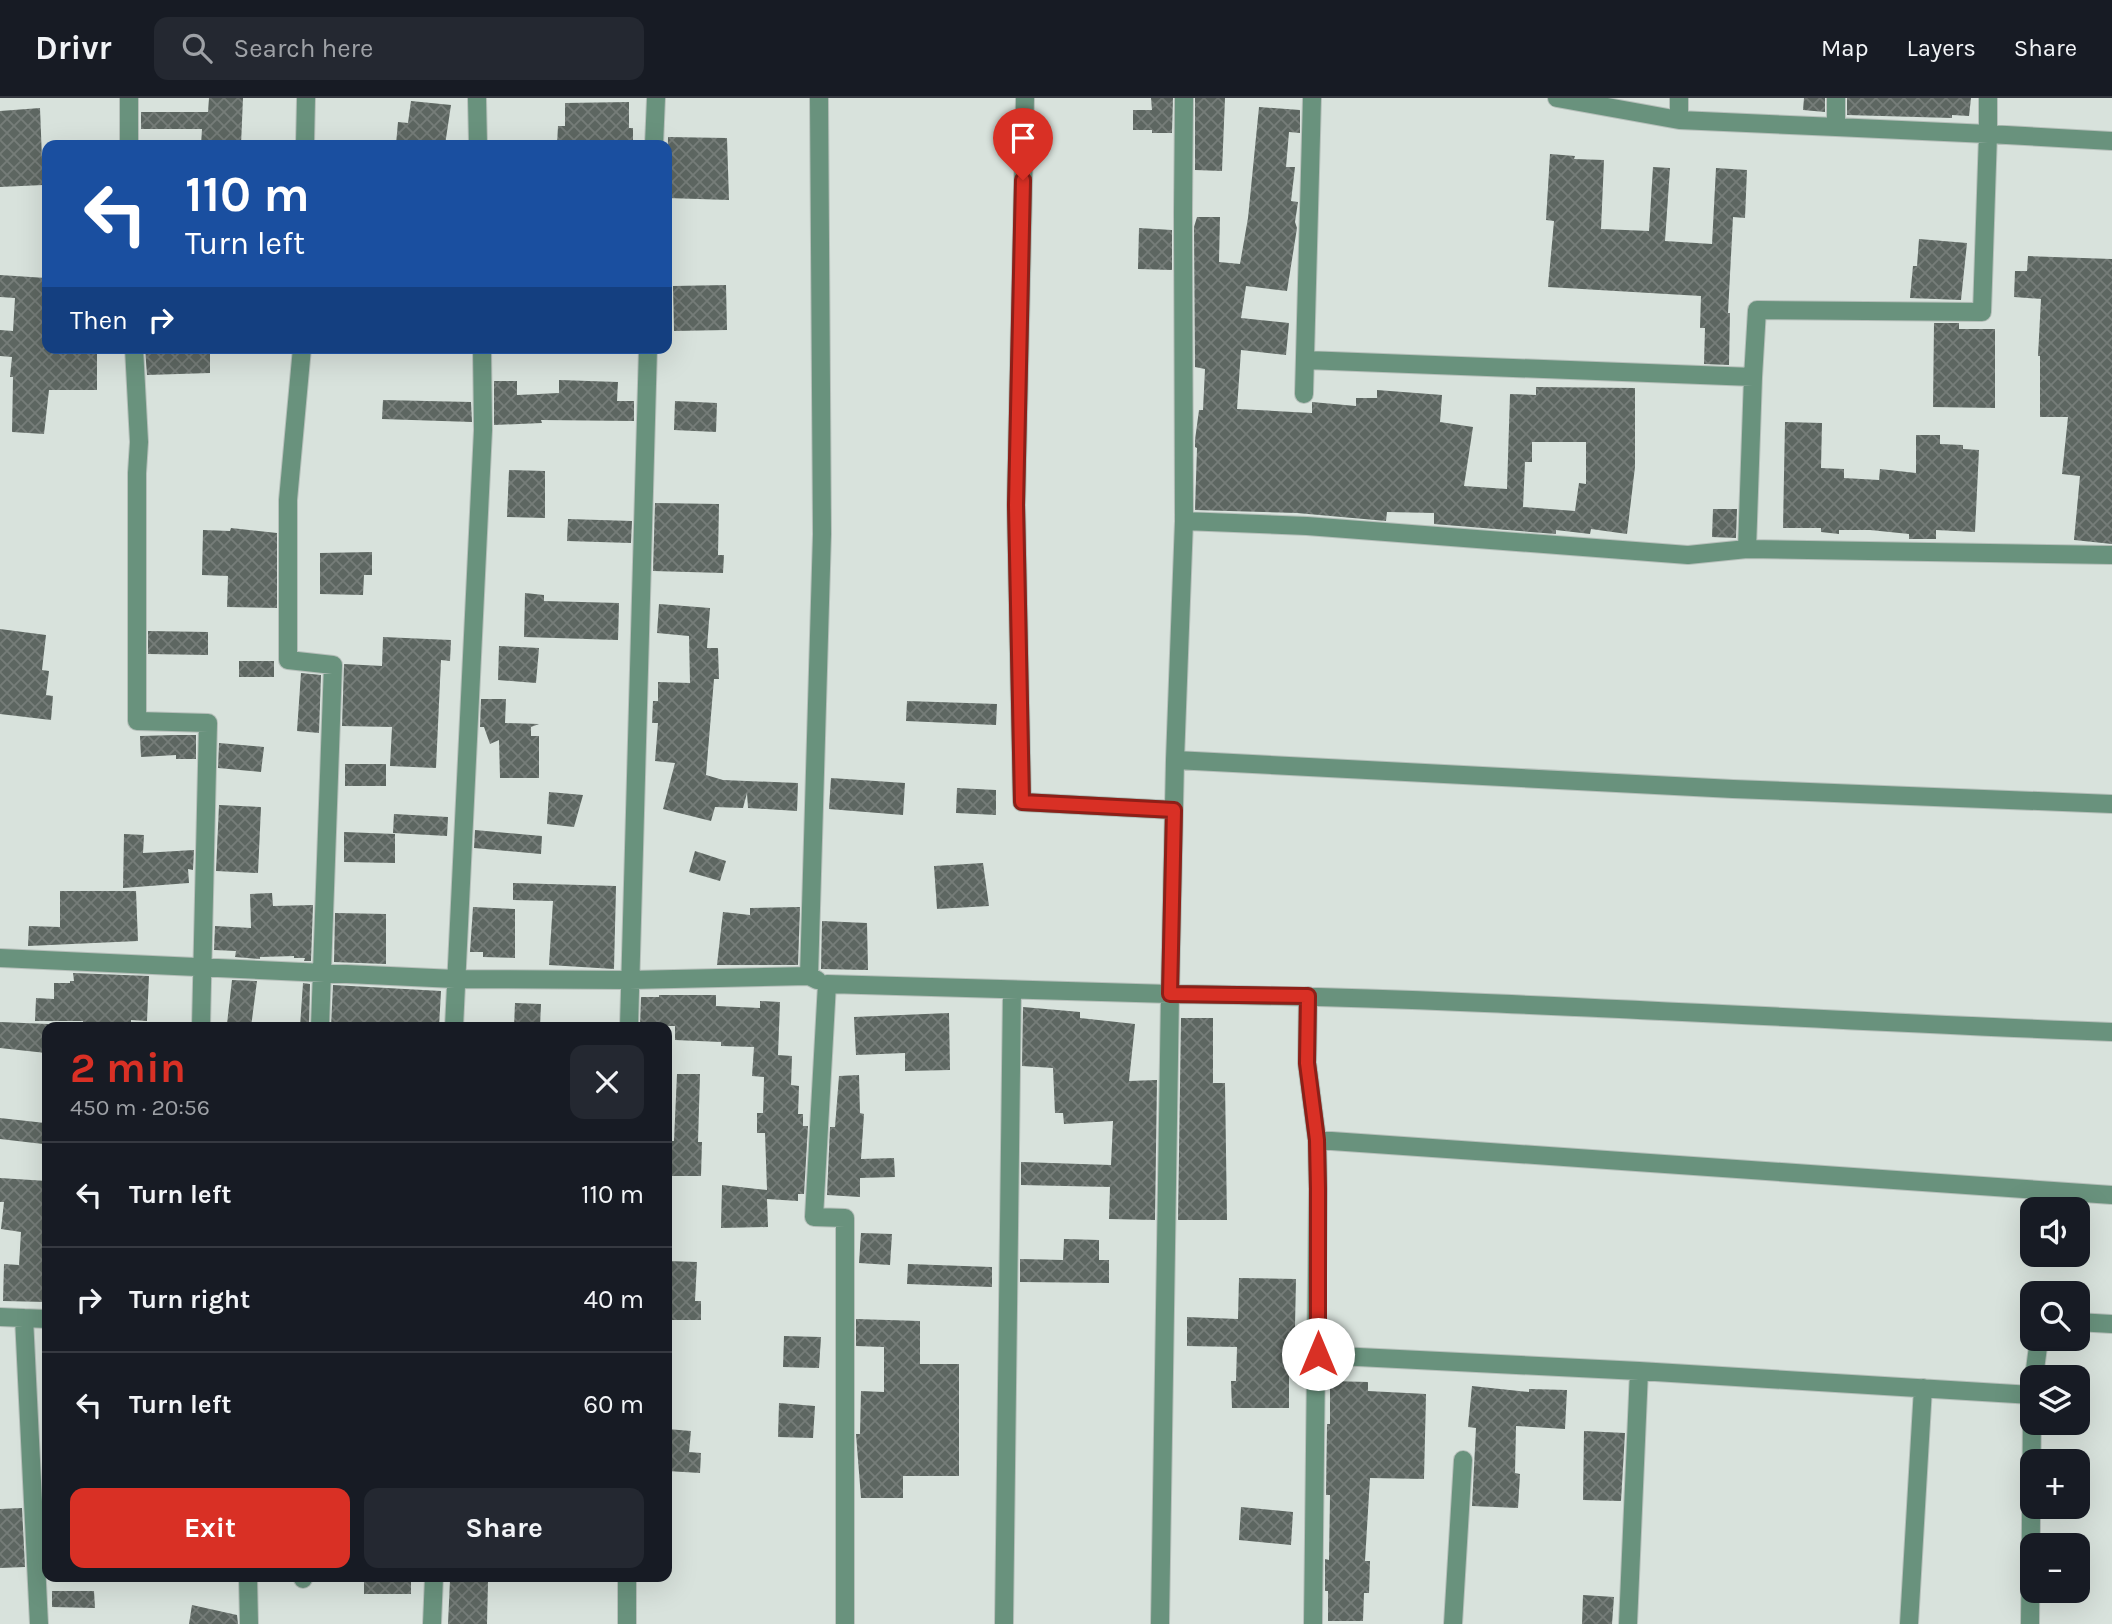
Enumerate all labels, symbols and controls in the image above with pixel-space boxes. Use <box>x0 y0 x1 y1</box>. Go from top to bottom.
search box <box>154 17 644 80</box>
text: Drivr <box>35 29 112 67</box>
icon: search <box>178 29 216 67</box>
text: Search here <box>234 33 373 64</box>
text: Map <box>1821 34 1869 62</box>
text: Layers <box>1907 34 1976 62</box>
text: Share <box>2014 34 2077 62</box>
pin <box>993 108 1053 180</box>
icon: arrive <box>1004 119 1042 157</box>
text: 110 m <box>185 166 310 223</box>
icon: left <box>70 168 161 259</box>
text: Turn left <box>185 225 305 262</box>
icon: right <box>142 301 180 339</box>
text: Then <box>70 305 128 336</box>
text: 2 min <box>70 1043 186 1093</box>
button: close <box>570 1045 644 1119</box>
text: 450 m · 20:56 <box>70 1094 210 1121</box>
icon: left <box>70 1176 108 1214</box>
text: Turn left <box>129 1179 231 1210</box>
text: 110 m <box>581 1179 644 1210</box>
map controls <box>2020 1197 2090 1603</box>
button: sound <box>2020 1197 2090 1267</box>
icon: right <box>70 1281 108 1319</box>
button: search <box>2020 1281 2090 1351</box>
text: Turn right <box>129 1284 250 1315</box>
text: 40 m <box>584 1284 644 1315</box>
position arrow <box>1281 1317 1355 1391</box>
button: layers <box>2020 1365 2090 1435</box>
icon: left <box>70 1386 108 1424</box>
text: Turn left <box>129 1389 231 1420</box>
text: 60 m <box>583 1389 644 1420</box>
button: + <box>2020 1449 2090 1519</box>
button: Exit <box>70 1488 350 1568</box>
button: Share <box>364 1488 644 1568</box>
button: − <box>2020 1533 2090 1603</box>

